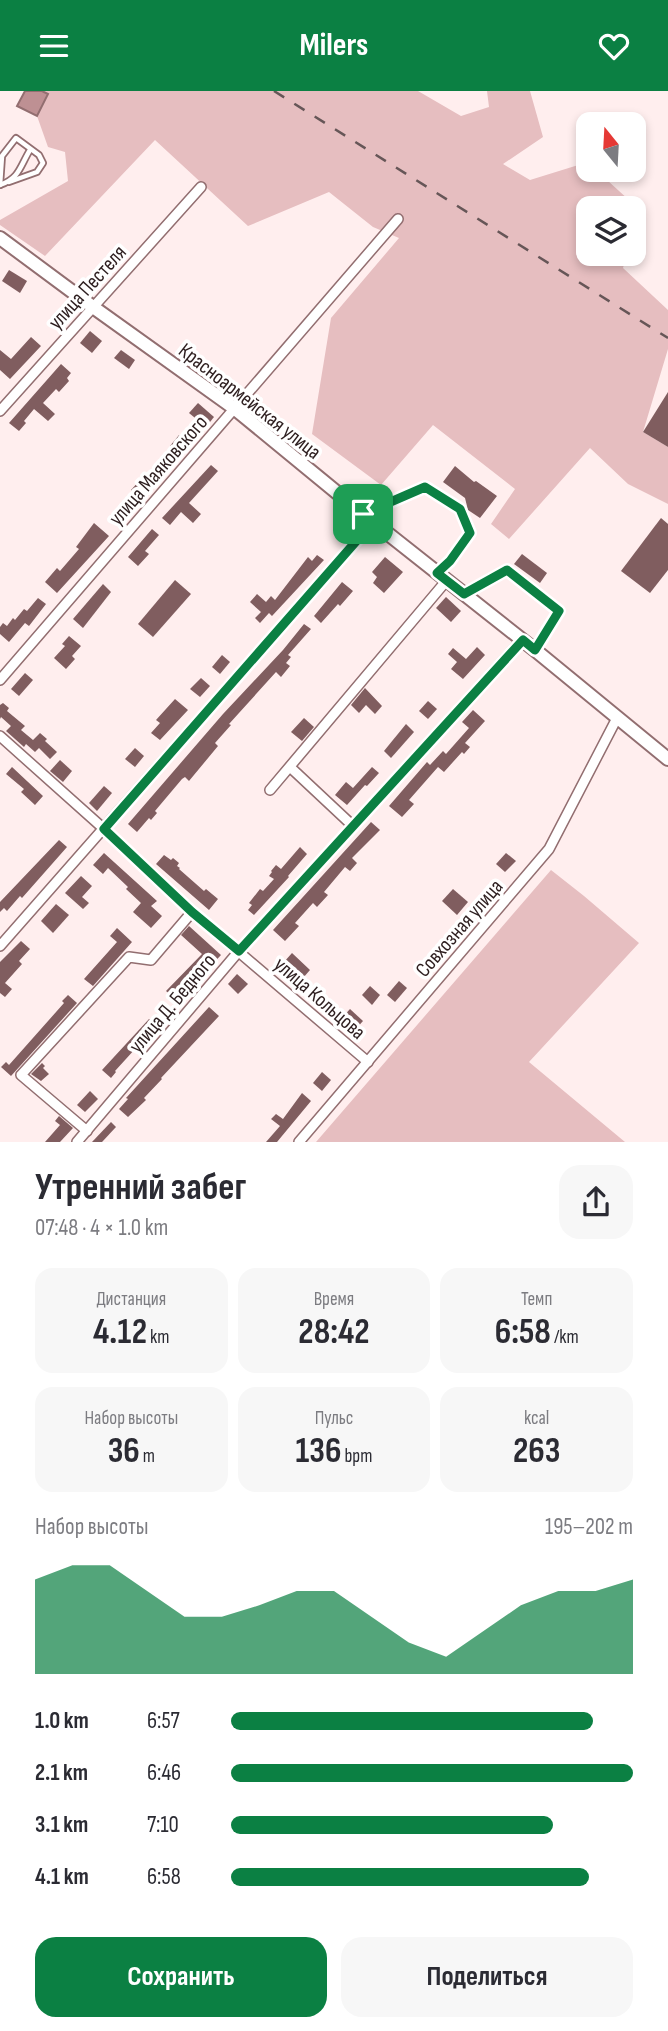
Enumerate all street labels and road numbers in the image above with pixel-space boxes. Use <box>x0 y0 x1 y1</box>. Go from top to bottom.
street label: улица Пестеля <box>43 240 132 335</box>
street label: Красноармейская улица <box>174 338 326 465</box>
street label: улица Маяковского <box>104 410 213 531</box>
street label: Совхозная улица <box>410 875 508 982</box>
street label: улица Д. Бедного <box>124 949 221 1058</box>
street label: улица Кольцова <box>269 952 370 1045</box>

